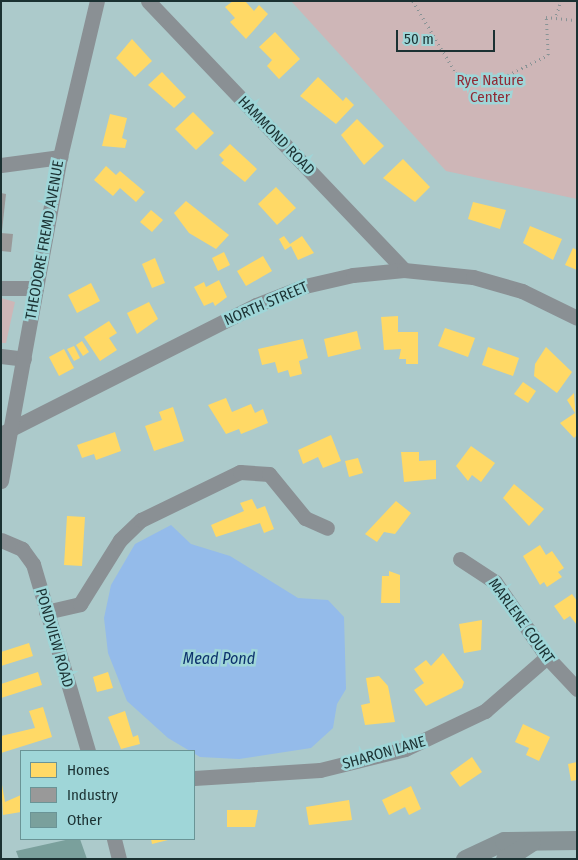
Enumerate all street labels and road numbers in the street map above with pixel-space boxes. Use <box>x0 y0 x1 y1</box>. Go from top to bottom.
street label: HAMMOND ROAD <box>234 93 318 179</box>
street label: THEODORE FREMD AVENUE <box>22 159 68 321</box>
street label: NORTH STREET <box>221 278 311 330</box>
street label: MARLENE COURT <box>484 575 558 667</box>
street label: PONDVIEW ROAD <box>31 586 77 690</box>
street label: SHARON LANE <box>341 733 427 773</box>

